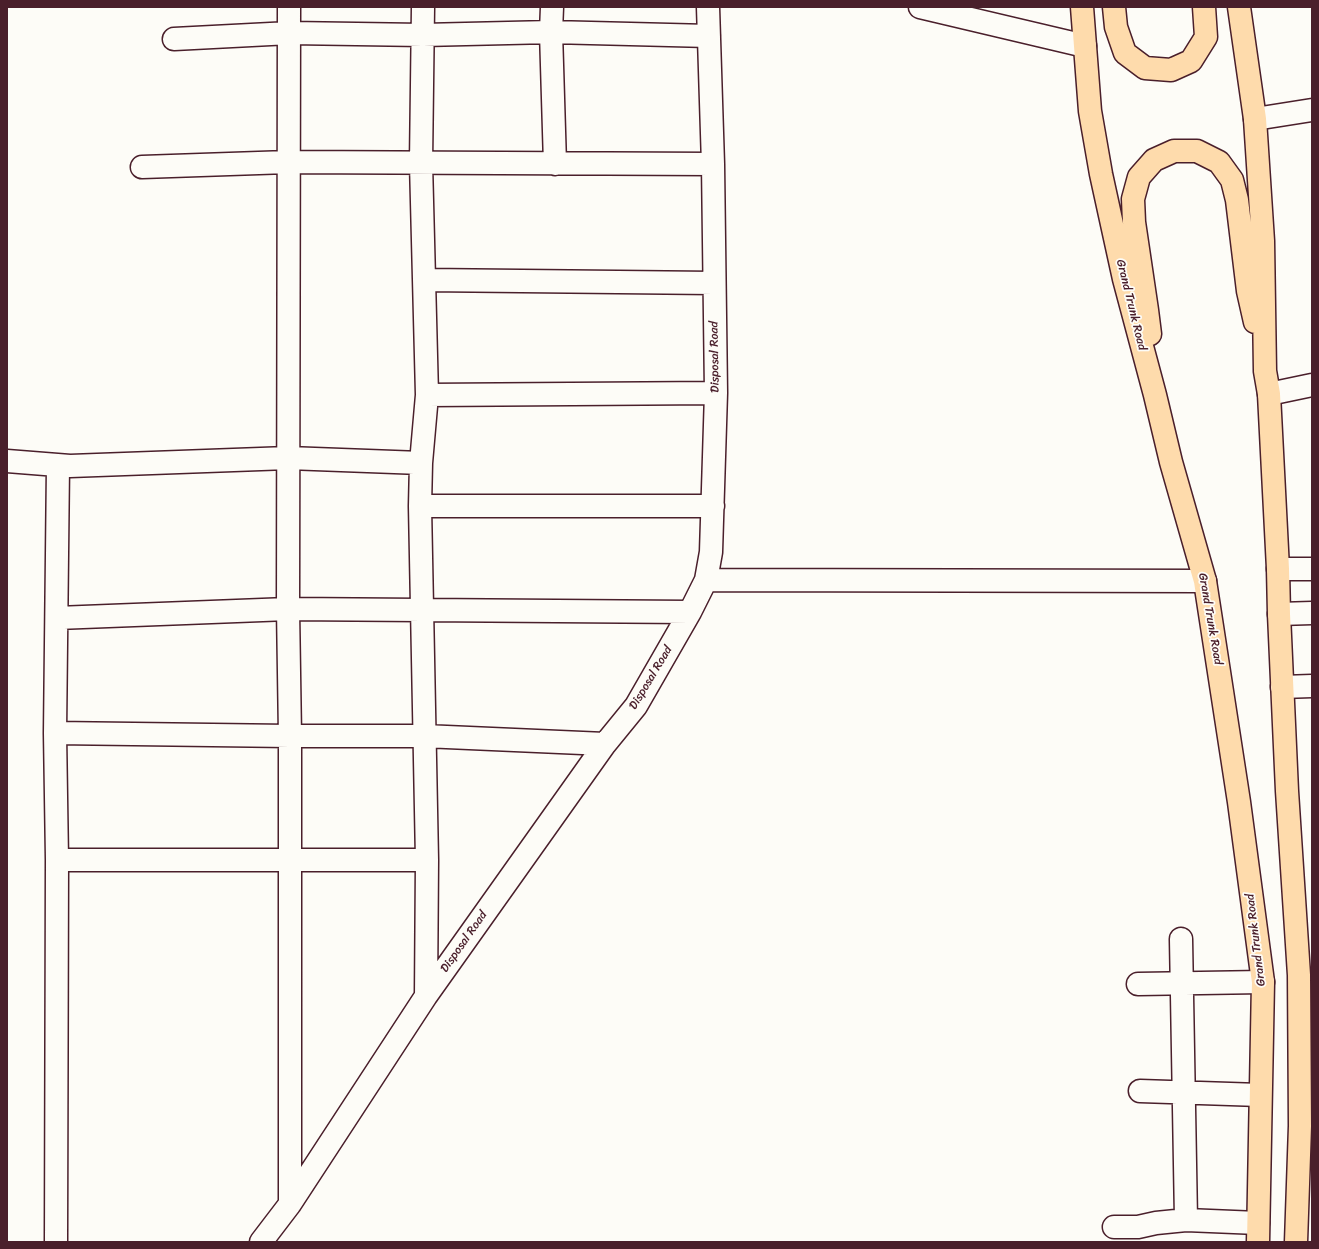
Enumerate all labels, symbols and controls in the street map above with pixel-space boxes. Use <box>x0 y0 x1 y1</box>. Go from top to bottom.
street label: Grand Trunk Road <box>1113 258 1149 352</box>
street label: Disposal Road <box>707 321 723 393</box>
street label: Grand Trunk Road <box>1195 572 1225 666</box>
street label: Disposal Road <box>626 644 676 712</box>
street label: Grand Trunk Road <box>1243 893 1269 987</box>
street label: Disposal Road <box>438 909 490 975</box>

